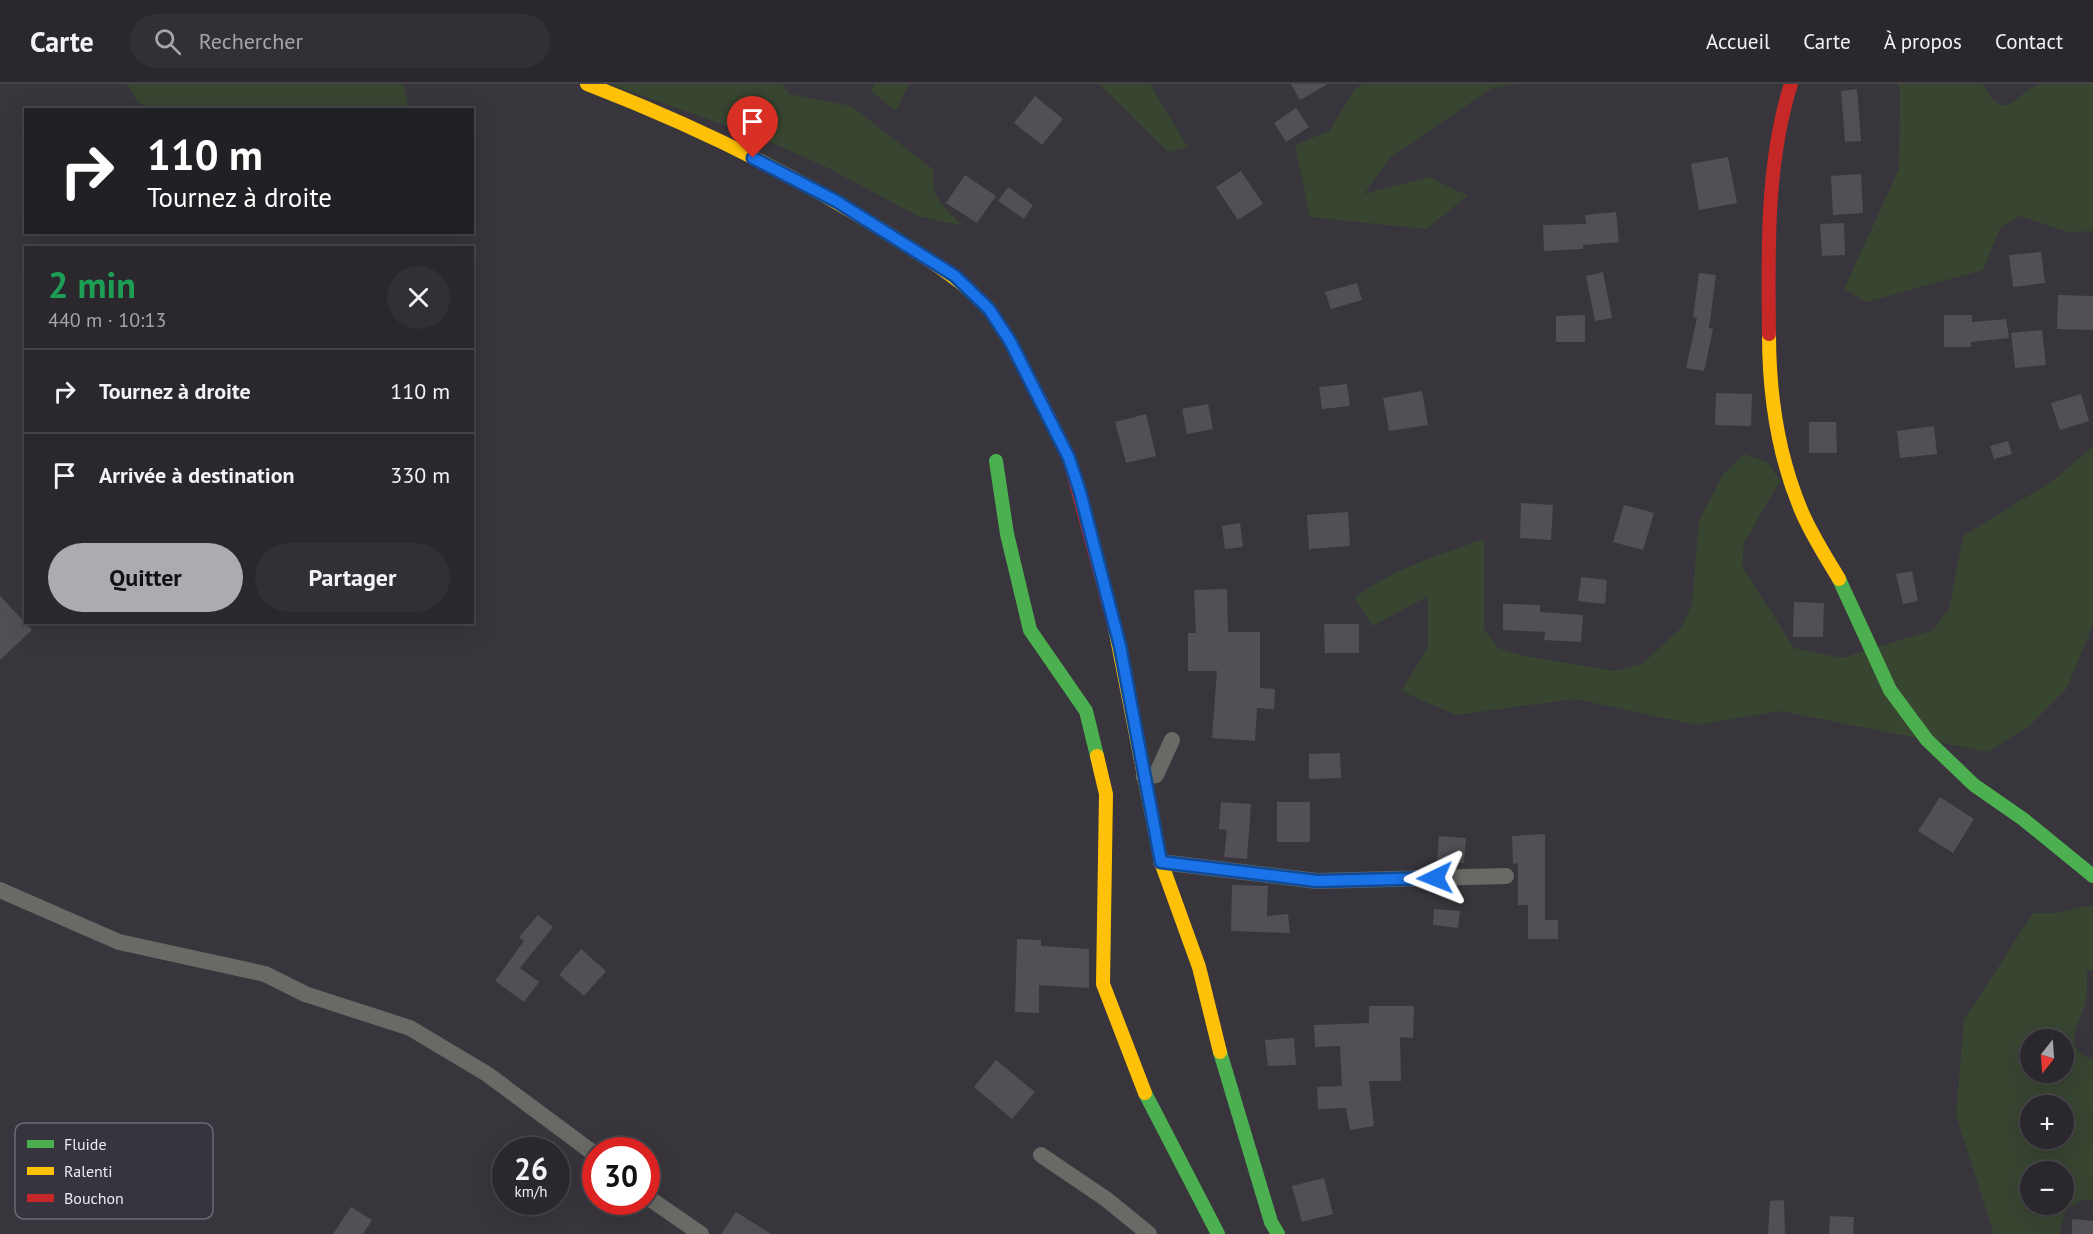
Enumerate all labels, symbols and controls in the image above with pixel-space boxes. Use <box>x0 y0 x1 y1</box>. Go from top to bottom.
search box <box>130 14 550 68</box>
text: Carte <box>30 23 94 60</box>
icon: search <box>151 25 184 58</box>
text: Rechercher <box>199 27 303 55</box>
text: Accueil <box>1706 28 1770 55</box>
text: Carte <box>1803 28 1851 55</box>
text: À propos <box>1884 28 1962 55</box>
text: Contact <box>1995 28 2063 55</box>
pin <box>727 96 778 158</box>
icon: arrive <box>736 105 769 138</box>
text: 110 m <box>147 127 263 182</box>
icon: right <box>48 132 126 210</box>
text: Tournez à droite <box>147 180 332 214</box>
text: 2 min <box>48 261 136 308</box>
button: close <box>387 266 450 329</box>
text: 440 m · 10:13 <box>48 307 166 333</box>
icon: right <box>48 375 81 408</box>
text: Tournez à droite <box>99 377 251 405</box>
text: 110 m <box>390 377 450 405</box>
icon: arrive <box>48 459 81 492</box>
text: Arrivée à destination <box>99 461 295 489</box>
text: 330 m <box>390 461 450 489</box>
button: Quitter <box>48 543 243 612</box>
button: Partager <box>255 543 450 612</box>
position arrow <box>1403 846 1467 910</box>
north arrow <box>2020 1029 2074 1083</box>
map controls <box>2020 1029 2074 1215</box>
button: + <box>2020 1095 2074 1149</box>
legend <box>15 1123 213 1219</box>
text: Fluide <box>64 1134 107 1154</box>
speed limit sign: 30 <box>582 1137 660 1215</box>
text: 26 <box>514 1149 548 1188</box>
text: Ralenti <box>64 1161 113 1181</box>
button: − <box>2020 1161 2074 1215</box>
text: km/h <box>515 1182 547 1201</box>
text: Bouchon <box>64 1188 124 1208</box>

